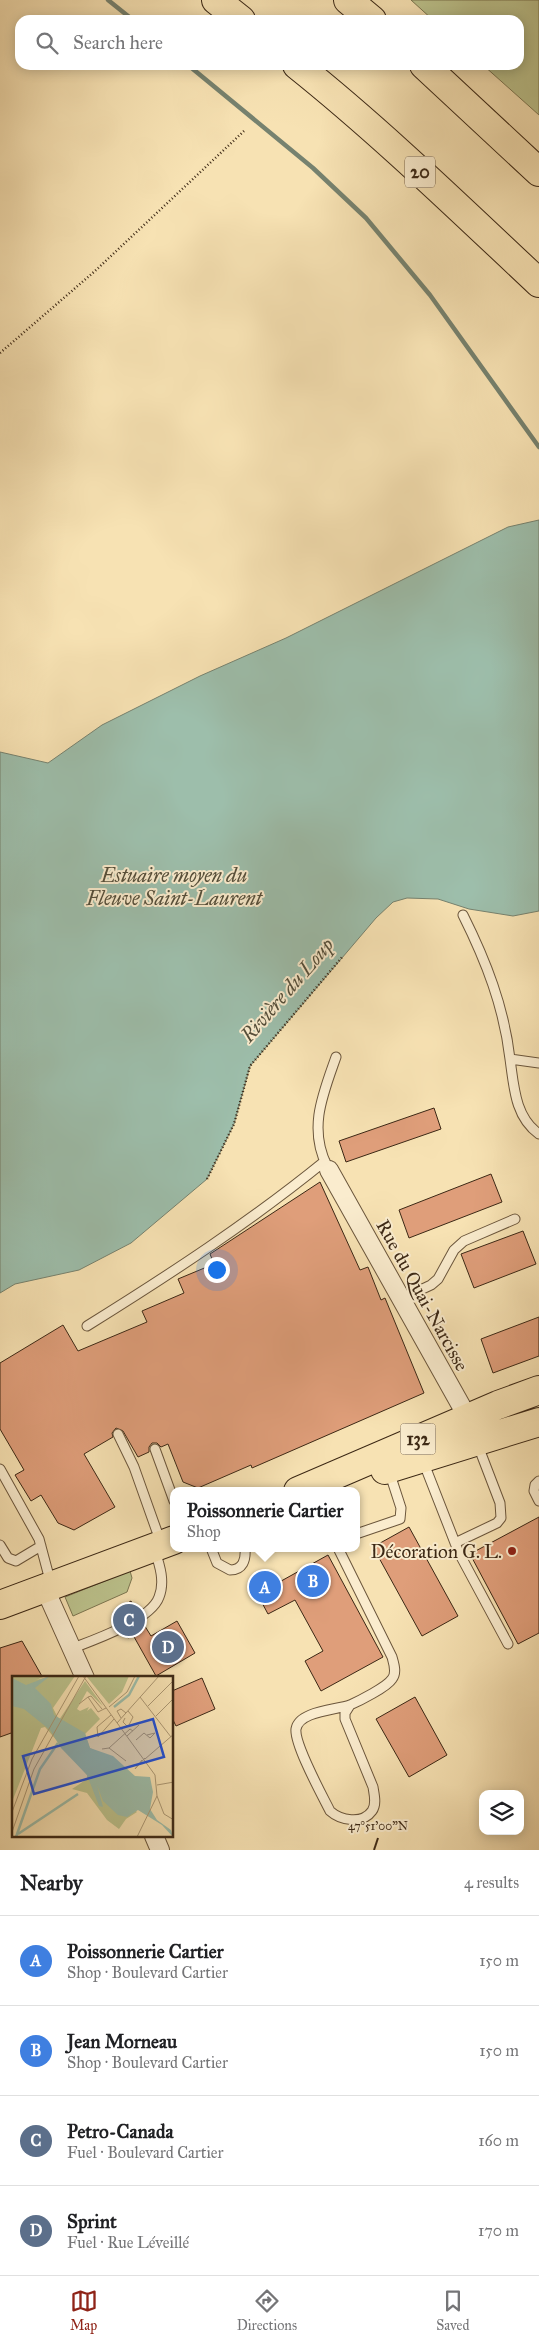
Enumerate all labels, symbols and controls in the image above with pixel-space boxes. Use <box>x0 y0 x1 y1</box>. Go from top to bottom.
search box <box>15 15 524 70</box>
icon: search <box>33 29 61 57</box>
text: Search here <box>73 31 163 54</box>
road number: 20 <box>405 156 435 188</box>
water label: Estuaire moyen du Fleuve Saint-Laurent <box>85 863 264 910</box>
water label: Rivière du Loup <box>235 933 339 1048</box>
street label: Rue du Quai-Narcisse <box>371 1216 474 1375</box>
your location <box>204 1257 230 1283</box>
road number: 132 <box>400 1424 436 1455</box>
popup <box>170 1487 360 1552</box>
text: Poissonnerie Cartier <box>187 1499 343 1522</box>
text: Shop <box>187 1522 221 1541</box>
place label: Décoration G. L. <box>371 1540 502 1563</box>
marker: Décoration G. L. <box>506 1545 518 1557</box>
pin: B <box>297 1562 329 1600</box>
pin: A <box>249 1568 281 1606</box>
pin: C <box>113 1601 145 1639</box>
pin: D <box>152 1628 184 1666</box>
inset map <box>12 1676 174 1838</box>
map controls <box>479 1790 524 1835</box>
button: layers <box>479 1790 524 1835</box>
text: 47°51'00"N <box>348 1819 408 1833</box>
text: Nearby <box>20 1870 83 1896</box>
text: 4 results <box>464 1873 519 1892</box>
text: Poissonnerie Cartier <box>67 1940 224 1963</box>
text: A <box>31 1951 41 1970</box>
text: 150 m <box>479 1951 519 1970</box>
text: Shop · Boulevard Cartier <box>67 1963 228 1982</box>
text: Jean Morneau <box>67 2030 177 2053</box>
text: B <box>31 2041 41 2060</box>
text: 150 m <box>479 2041 519 2060</box>
text: Shop · Boulevard Cartier <box>67 2053 228 2072</box>
text: Petro-Canada <box>67 2120 173 2143</box>
text: C <box>31 2131 41 2150</box>
text: 160 m <box>478 2131 519 2150</box>
text: Fuel · Boulevard Cartier <box>67 2143 223 2162</box>
text: Sprint <box>67 2210 117 2233</box>
text: D <box>30 2221 42 2240</box>
text: 170 m <box>478 2221 519 2240</box>
text: Fuel · Rue Léveillé <box>67 2233 189 2252</box>
tab: Map <box>70 2287 98 2334</box>
tab: Directions <box>237 2287 297 2334</box>
tab: Saved <box>436 2287 469 2334</box>

